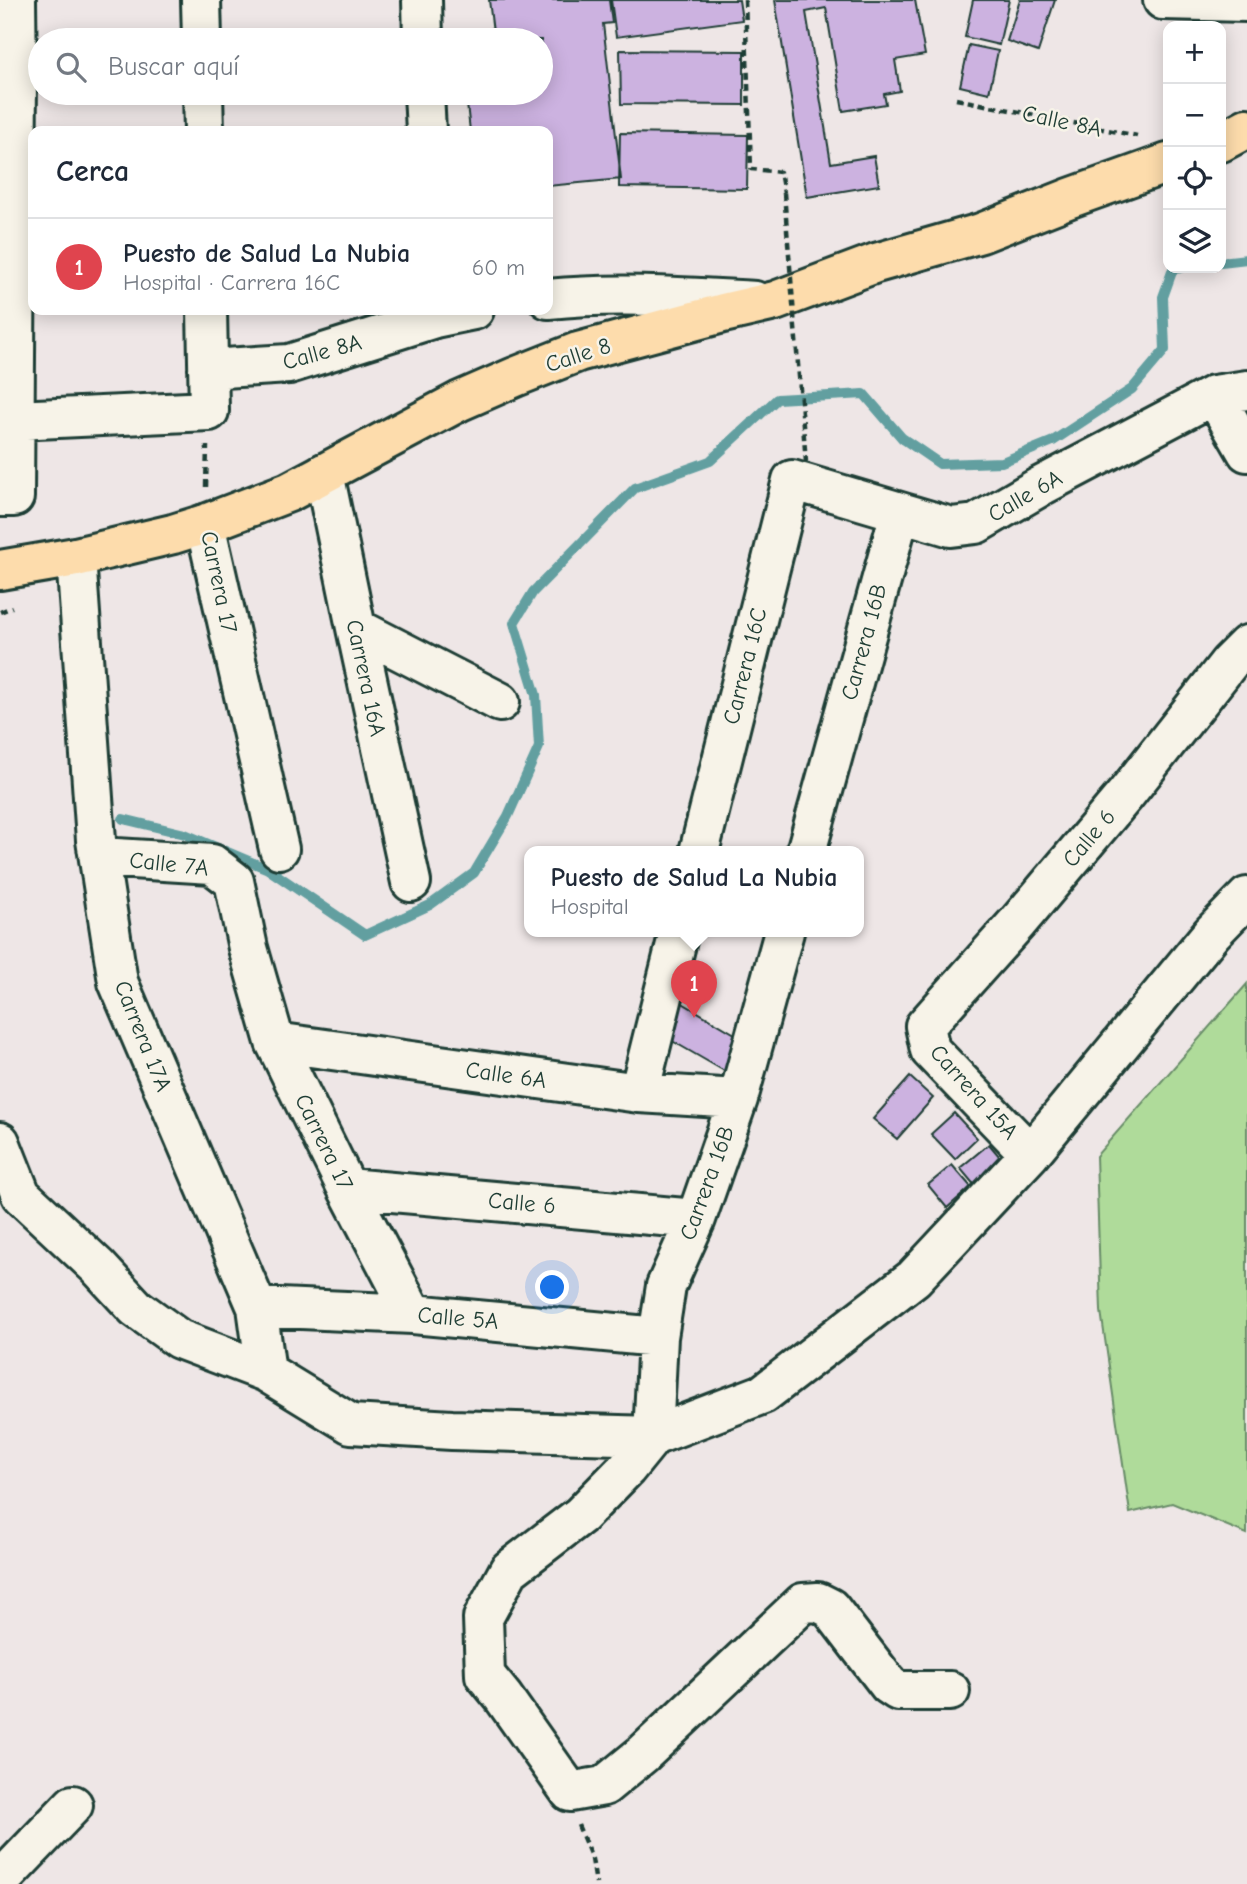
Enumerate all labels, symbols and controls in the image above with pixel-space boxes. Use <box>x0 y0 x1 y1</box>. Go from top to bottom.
map controls <box>1163 21 1226 273</box>
button: + <box>1163 21 1226 84</box>
search box <box>28 28 553 105</box>
icon: search <box>52 48 90 86</box>
text: Buscar aquí <box>108 52 239 82</box>
button: − <box>1163 84 1226 147</box>
street label: Calle 8A <box>1020 99 1104 143</box>
button: locate <box>1163 147 1226 210</box>
text: Cerca <box>56 154 129 189</box>
button: layers <box>1163 210 1226 273</box>
text: Puesto de Salud La Nubia <box>123 239 410 269</box>
text: 1 <box>74 254 84 281</box>
text: 60 m <box>472 254 525 281</box>
text: Hospital · Carrera 16C <box>123 269 340 296</box>
street label: Calle 8A <box>280 329 364 375</box>
street label: Calle 8 <box>542 332 614 378</box>
street label: Calle 6A <box>983 464 1067 528</box>
street label: Carrera 17 <box>195 529 243 636</box>
street label: Carrera 16B <box>836 581 892 703</box>
street label: Carrera 16C <box>717 605 773 727</box>
street label: Carrera 16A <box>340 617 392 739</box>
street label: Calle 6 <box>1057 803 1121 873</box>
street label: Calle 7A <box>128 846 210 882</box>
popup <box>524 846 864 937</box>
text: Puesto de Salud La Nubia <box>550 863 838 893</box>
text: Hospital <box>550 893 629 920</box>
pin: 1 <box>671 960 717 1018</box>
street label: Carrera 17A <box>109 977 177 1095</box>
street label: Carrera 15A <box>924 1039 1024 1145</box>
street label: Calle 6A <box>464 1056 548 1094</box>
street label: Carrera 17 <box>289 1090 359 1195</box>
street label: Carrera 16B <box>674 1122 740 1244</box>
street label: Calle 6 <box>487 1187 557 1219</box>
your location <box>535 1270 569 1304</box>
street label: Calle 5A <box>416 1301 500 1335</box>

